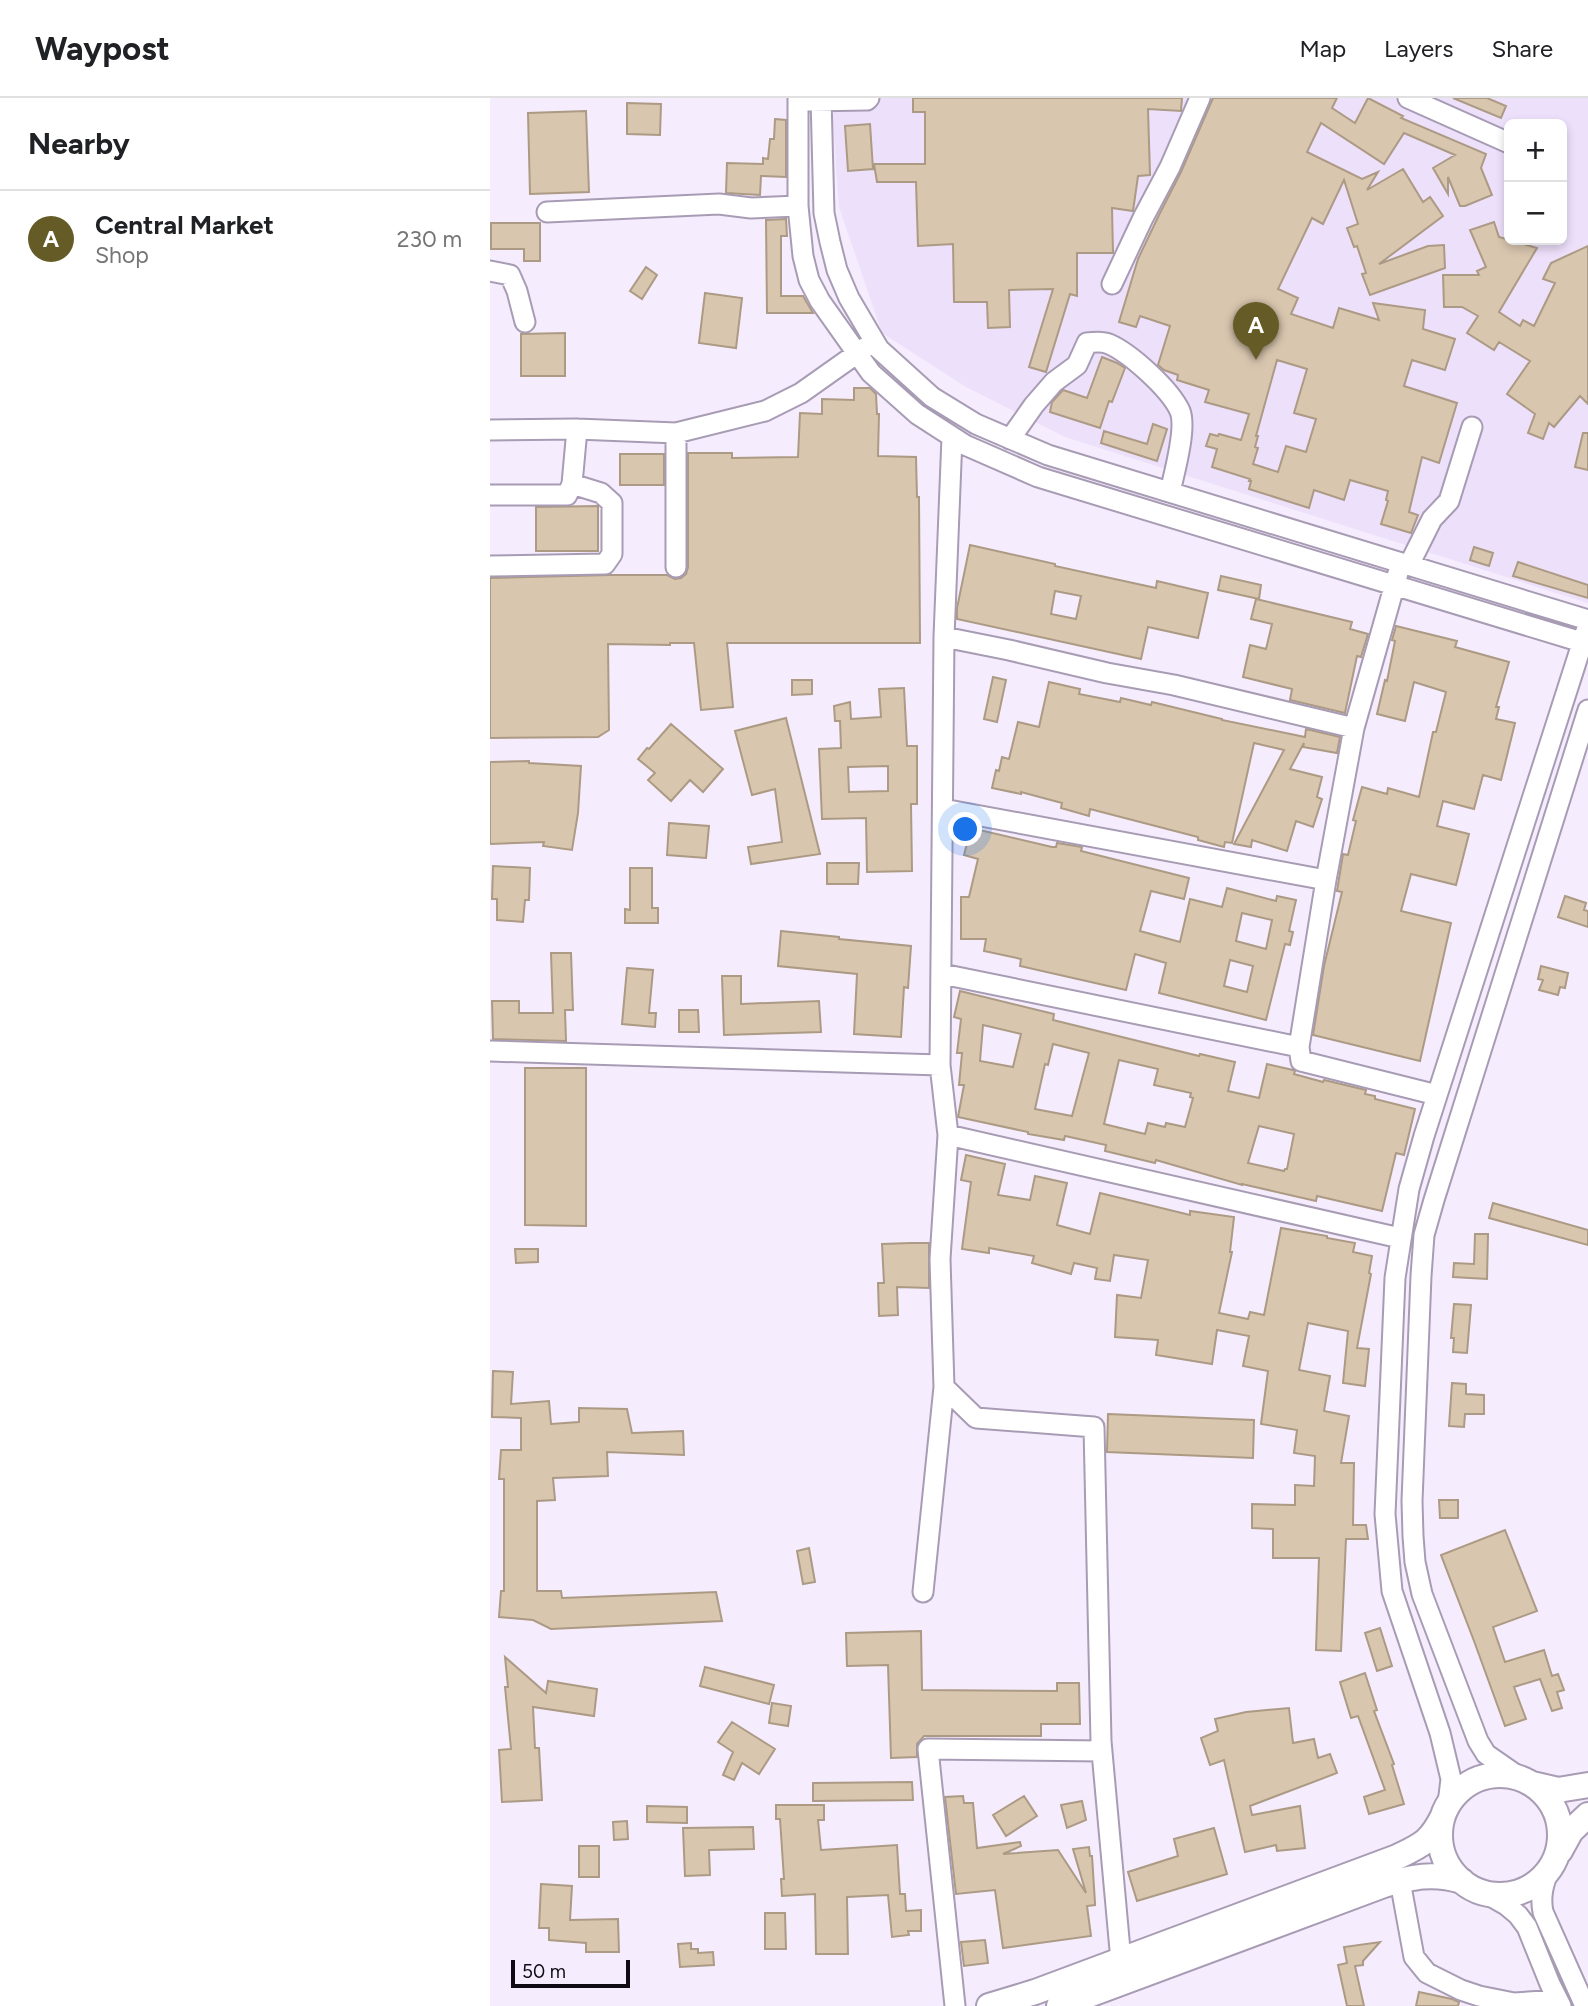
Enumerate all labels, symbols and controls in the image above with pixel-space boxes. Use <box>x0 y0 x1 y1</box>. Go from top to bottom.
text: Waypost <box>35 29 170 68</box>
text: Map <box>1299 34 1346 63</box>
text: Layers <box>1384 34 1453 63</box>
text: Share <box>1491 34 1553 63</box>
map controls <box>1504 119 1567 245</box>
button: + <box>1504 119 1567 182</box>
text: Nearby <box>28 125 130 162</box>
button: − <box>1504 182 1567 245</box>
text: Central Market <box>95 209 274 241</box>
text: A <box>43 225 59 253</box>
text: 230 m <box>397 225 462 253</box>
text: Shop <box>95 241 149 269</box>
pin: A <box>1233 302 1279 360</box>
your location <box>948 812 982 846</box>
scale bar <box>511 1957 630 1989</box>
text: 50 m <box>522 1960 566 1983</box>

